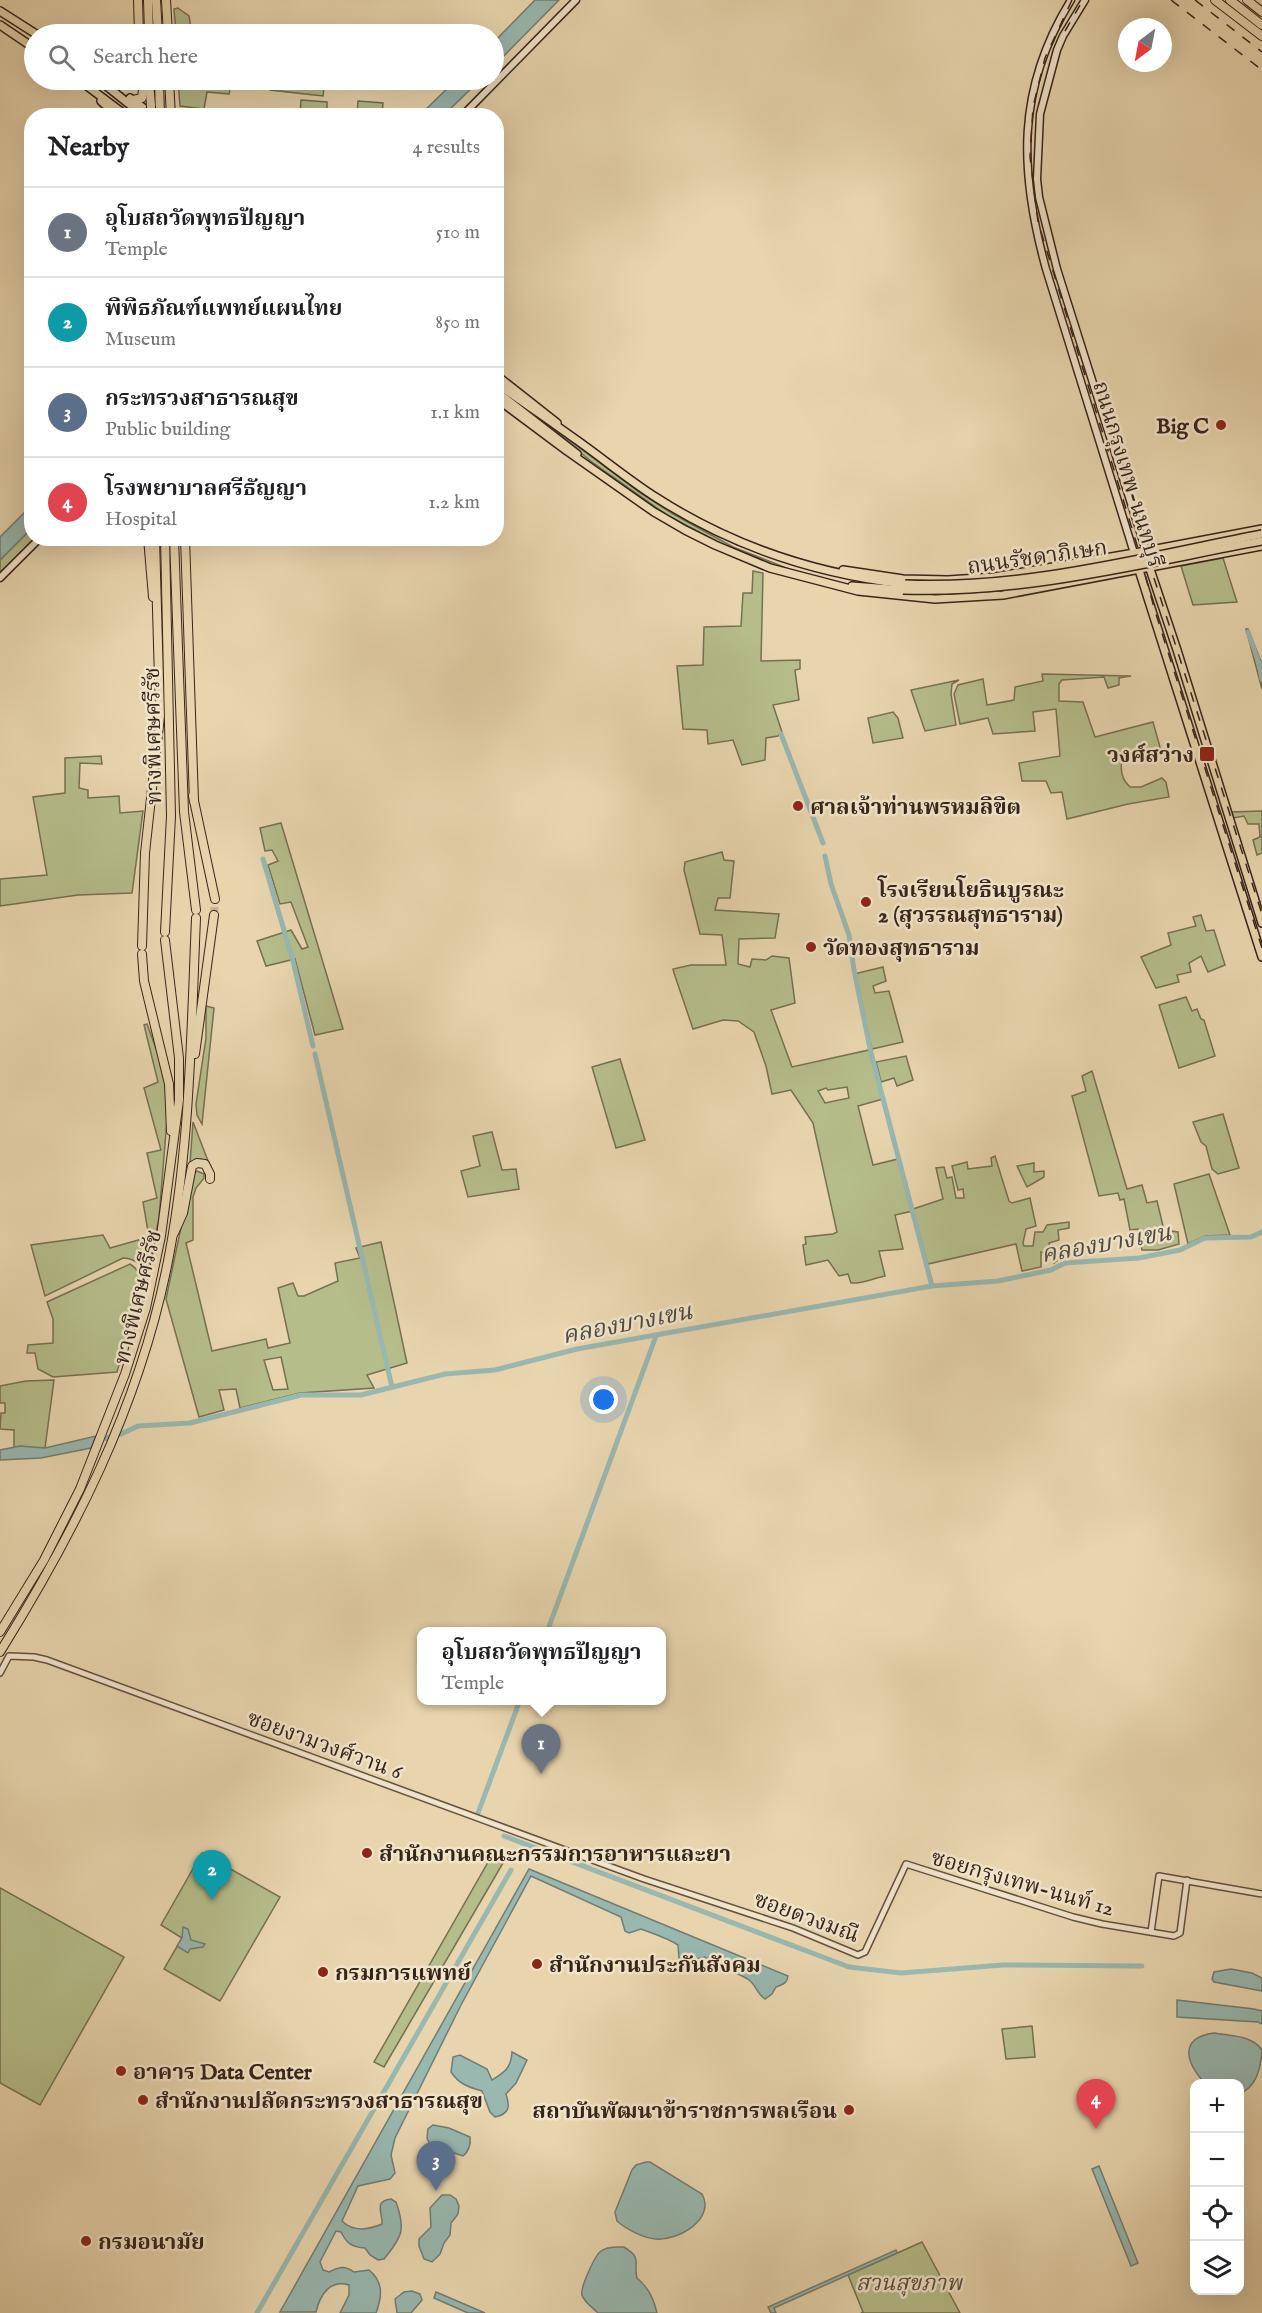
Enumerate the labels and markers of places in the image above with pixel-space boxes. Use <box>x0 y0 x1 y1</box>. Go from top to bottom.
place label: Big C <box>1156 413 1209 441</box>
marker: Big C <box>1214 418 1228 432</box>
place label: วงศ์สว่าง <box>1107 742 1194 770</box>
marker: วงศ์สว่าง <box>1198 745 1216 763</box>
place label: ศาลเจ้าท่านพรหมลิขิต <box>810 794 1021 822</box>
marker: ศาลเจ้าท่านพรหมลิขิต <box>791 799 805 813</box>
place label: โรงเรียนโยธินบูรณะ 2 (สุวรรณสุทธาราม) <box>877 875 1064 930</box>
marker: โรงเรียนโยธินบูรณะ 2 (สุวรรณสุทธาราม) <box>859 895 873 909</box>
place label: วัดทองสุทธาราม <box>823 935 980 963</box>
marker: วัดทองสุทธาราม <box>804 940 818 954</box>
pin: 1 <box>522 1724 560 1774</box>
place label: สำนักงานคณะกรรมการอาหารและยา <box>379 1841 731 1869</box>
marker: สำนักงานคณะกรรมการอาหารและยา <box>360 1846 374 1860</box>
pin: 2 <box>192 1850 232 1900</box>
place label: สำนักงานประกันสังคม <box>549 1952 761 1980</box>
marker: สำนักงานประกันสังคม <box>530 1957 544 1971</box>
place label: กรมการแพทย์ <box>335 1960 472 1988</box>
marker: กรมการแพทย์ <box>316 1965 330 1979</box>
place label: อาคาร Data Center <box>133 2059 313 2087</box>
marker: อาคาร Data Center <box>114 2064 128 2078</box>
pin: 4 <box>1076 2080 1116 2129</box>
place label: สำนักงานปลัดกระทรวงสาธารณสุข <box>155 2088 483 2116</box>
marker: สำนักงานปลัดกระทรวงสาธารณสุข <box>136 2093 150 2107</box>
place label: สถาบันพัฒนาข้าราชการพลเรือน <box>532 2098 837 2126</box>
marker: สถาบันพัฒนาข้าราชการพลเรือน <box>842 2103 856 2117</box>
pin: 3 <box>416 2142 456 2191</box>
place label: กรมอนามัย <box>98 2229 205 2257</box>
marker: กรมอนามัย <box>79 2234 93 2248</box>

